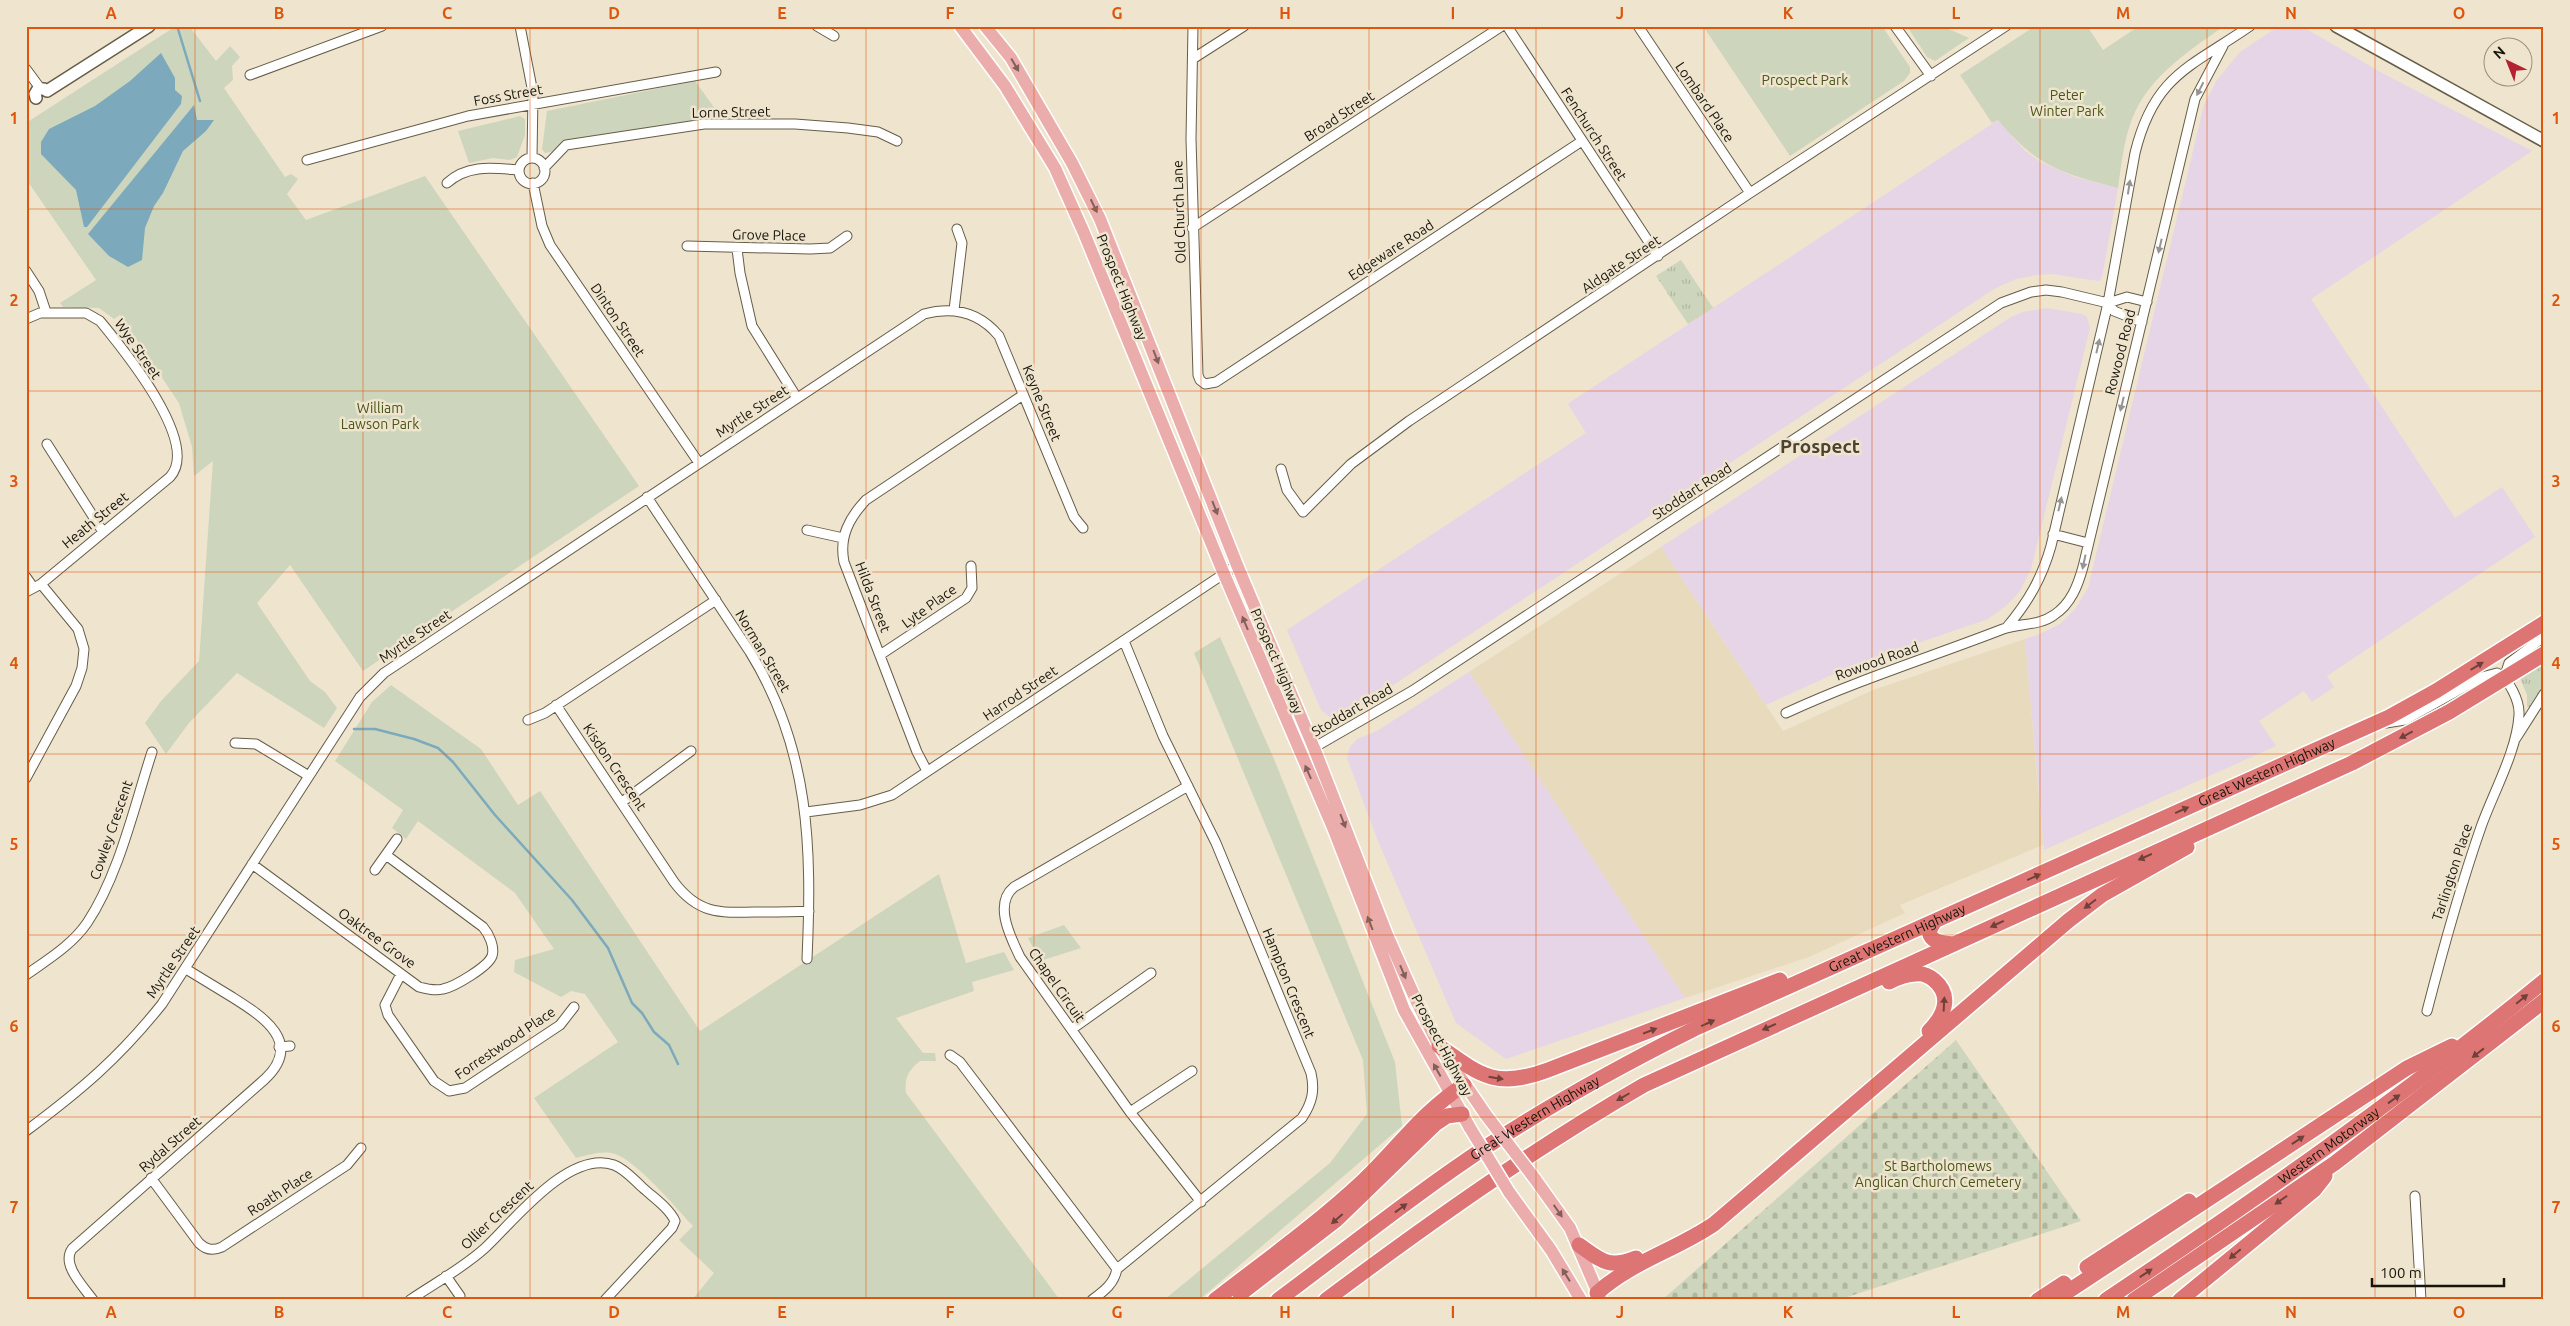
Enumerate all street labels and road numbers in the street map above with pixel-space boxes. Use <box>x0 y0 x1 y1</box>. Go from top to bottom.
street label: Lombard Place <box>1672 59 1738 145</box>
street label: Foss Street <box>472 81 544 109</box>
street label: Fenchurch Street <box>1558 84 1630 184</box>
street label: Broad Street <box>1301 87 1377 145</box>
street label: Lorne Street <box>692 103 771 121</box>
street label: Old Church Lane <box>1169 160 1189 264</box>
street label: Edgeware Road <box>1345 217 1437 283</box>
street label: Grove Place <box>732 226 806 244</box>
street label: Aldgate Street <box>1579 231 1664 296</box>
street label: Prospect Highway <box>1093 232 1151 343</box>
street label: Dinton Street <box>588 280 649 360</box>
street label: Rowood Road <box>2102 307 2138 397</box>
street label: Wye Street <box>111 316 165 383</box>
street label: Keyne Street <box>1019 363 1065 444</box>
street label: Myrtle Street <box>713 381 792 440</box>
street label: Stoddart Road <box>1650 460 1734 522</box>
street label: Heath Street <box>59 488 132 552</box>
street label: Hilda Street <box>852 559 894 635</box>
street label: Lyte Place <box>899 581 959 631</box>
street label: Myrtle Street <box>376 606 454 666</box>
street label: Prospect Highway <box>1248 606 1307 716</box>
street label: Norman Street <box>732 607 794 695</box>
street label: Rowood Road <box>1833 638 1921 684</box>
street label: Harrod Street <box>980 662 1061 724</box>
street label: Stoddart Road <box>1309 680 1395 740</box>
street label: Kisdon Crescent <box>580 721 650 814</box>
street label: Great Western Highway <box>2195 734 2338 810</box>
street label: Cowley Crescent <box>86 778 136 882</box>
street label: Tarlington Place <box>2429 821 2475 923</box>
street label: Great Western Highway <box>1826 900 1968 976</box>
street label: Oaktree Grove <box>335 905 419 971</box>
street label: Myrtle Street <box>143 923 203 1001</box>
street label: Hampton Crescent <box>1260 926 1319 1041</box>
street label: Chapel Circuit <box>1025 945 1089 1026</box>
street label: Prospect Highway <box>1408 991 1476 1099</box>
street label: Forrestwood Place <box>452 1004 558 1082</box>
street label: Great Western Highway <box>1467 1072 1602 1163</box>
street label: Western Motorway <box>2275 1104 2383 1187</box>
street label: Rydal Street <box>136 1112 205 1175</box>
street label: Roath Place <box>245 1165 315 1219</box>
street label: Ollier Crescent <box>457 1177 537 1253</box>

